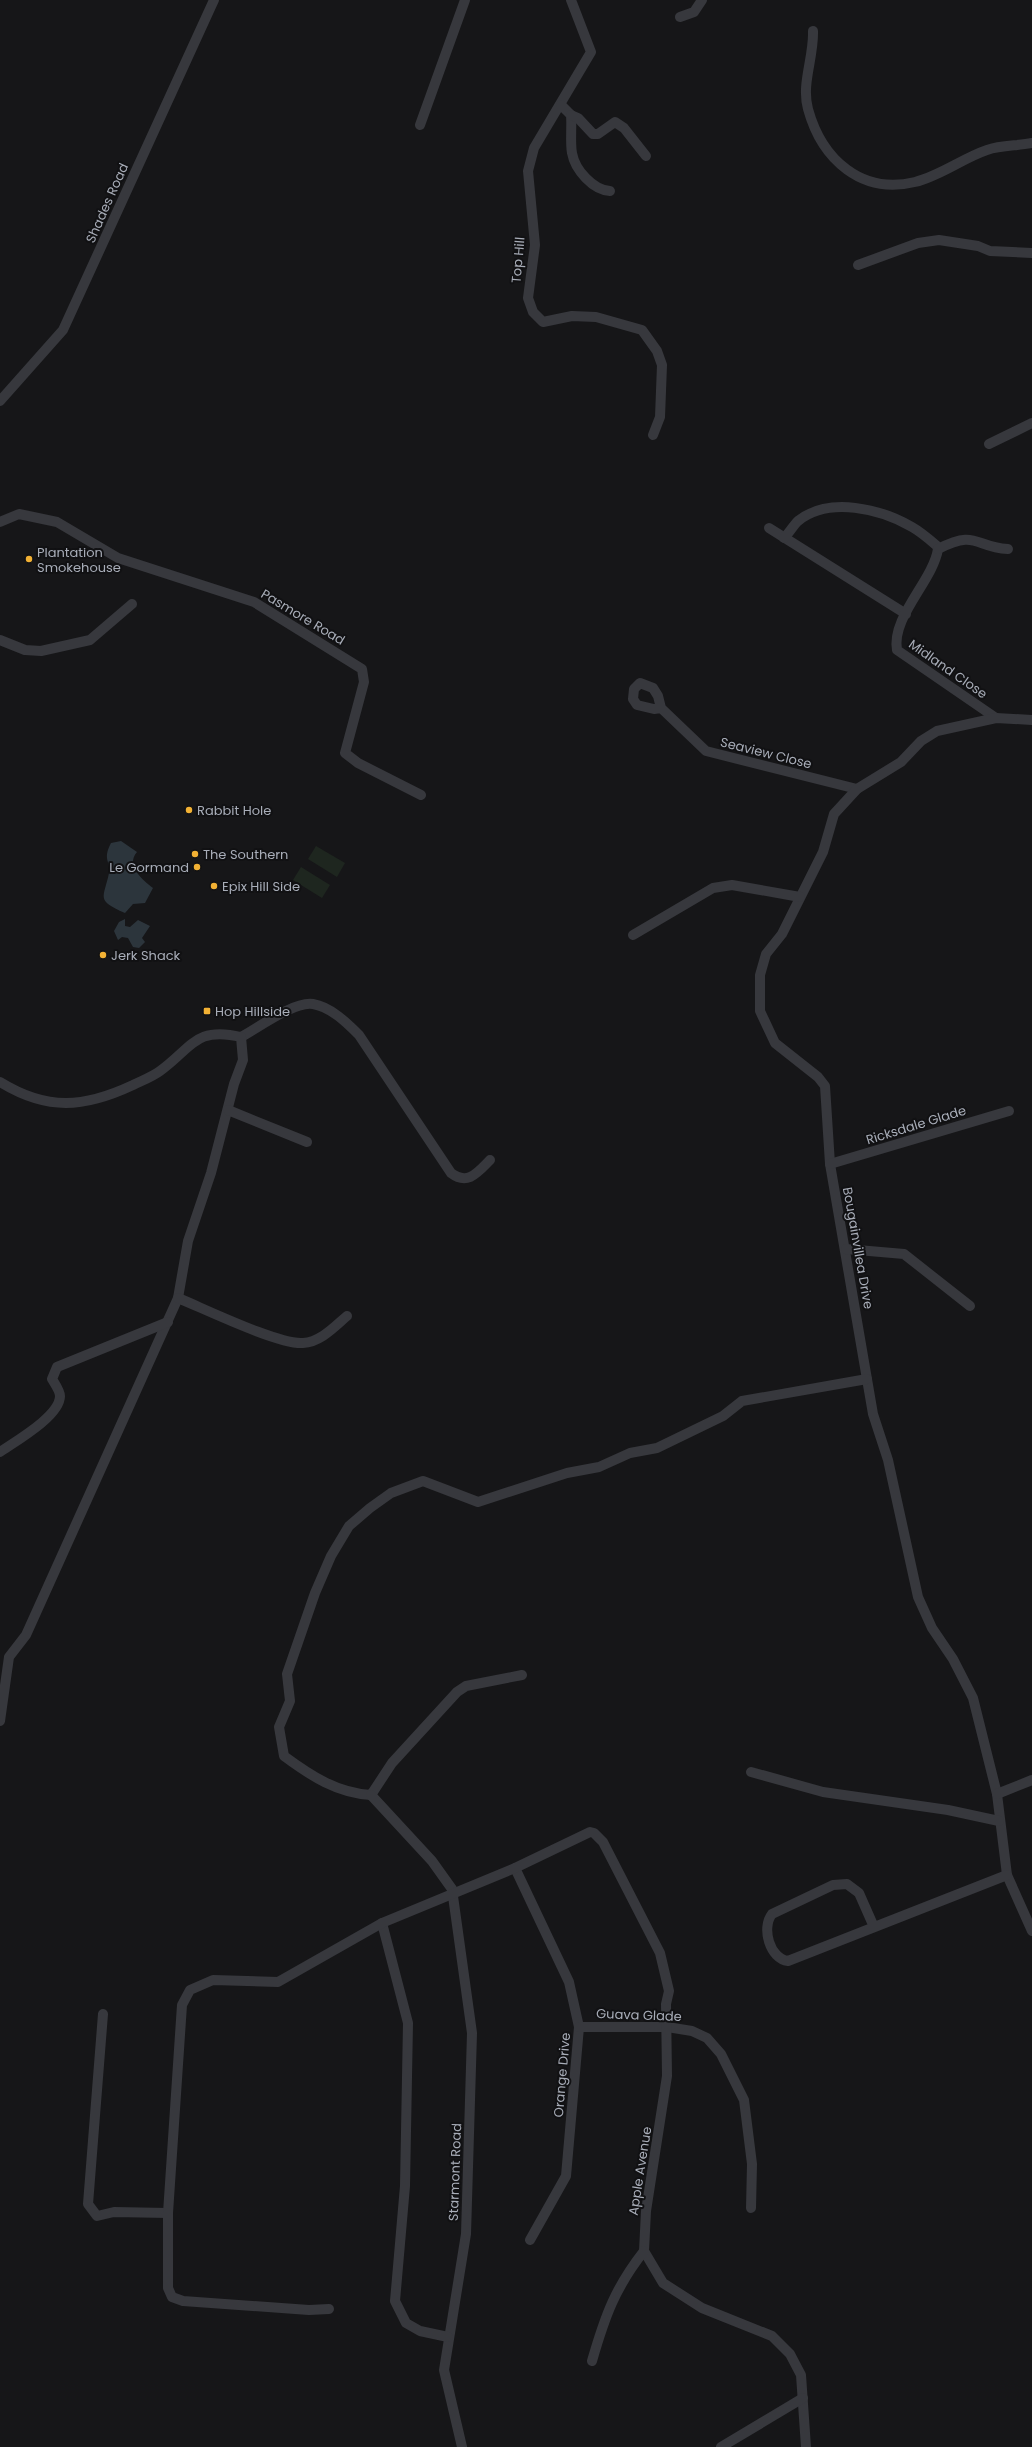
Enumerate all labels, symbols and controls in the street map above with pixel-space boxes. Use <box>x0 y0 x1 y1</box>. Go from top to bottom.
street label: Shades Road <box>81 160 133 246</box>
street label: Top Hill <box>507 236 529 284</box>
place label: Plantation Smokehouse <box>37 543 121 577</box>
marker: Plantation Smokehouse <box>24 554 34 564</box>
street label: Pasmore Road <box>257 584 349 650</box>
street label: Midland Close <box>905 635 991 703</box>
street label: Seaview Close <box>718 732 814 774</box>
place label: Rabbit Hole <box>197 801 271 820</box>
marker: Rabbit Hole <box>184 805 194 815</box>
place label: The Southern <box>203 845 288 864</box>
marker: The Southern <box>190 849 200 859</box>
place label: Le Gormand <box>109 858 189 877</box>
marker: Le Gormand <box>192 862 202 872</box>
place label: Epix Hill Side <box>222 877 300 896</box>
marker: Epix Hill Side <box>209 881 219 891</box>
place label: Jerk Shack <box>111 946 181 965</box>
marker: Jerk Shack <box>98 950 108 960</box>
place label: Hop Hillside <box>215 1002 290 1021</box>
marker: Hop Hillside <box>202 1006 212 1016</box>
street label: Ricksdale Glade <box>864 1101 968 1149</box>
street label: Bougainvillea Drive <box>838 1186 878 1310</box>
street label: Guava Glade <box>596 2004 682 2026</box>
street label: Orange Drive <box>549 2032 575 2118</box>
street label: Starmont Road <box>444 2123 466 2221</box>
street label: Apple Avenue <box>624 2125 656 2217</box>

